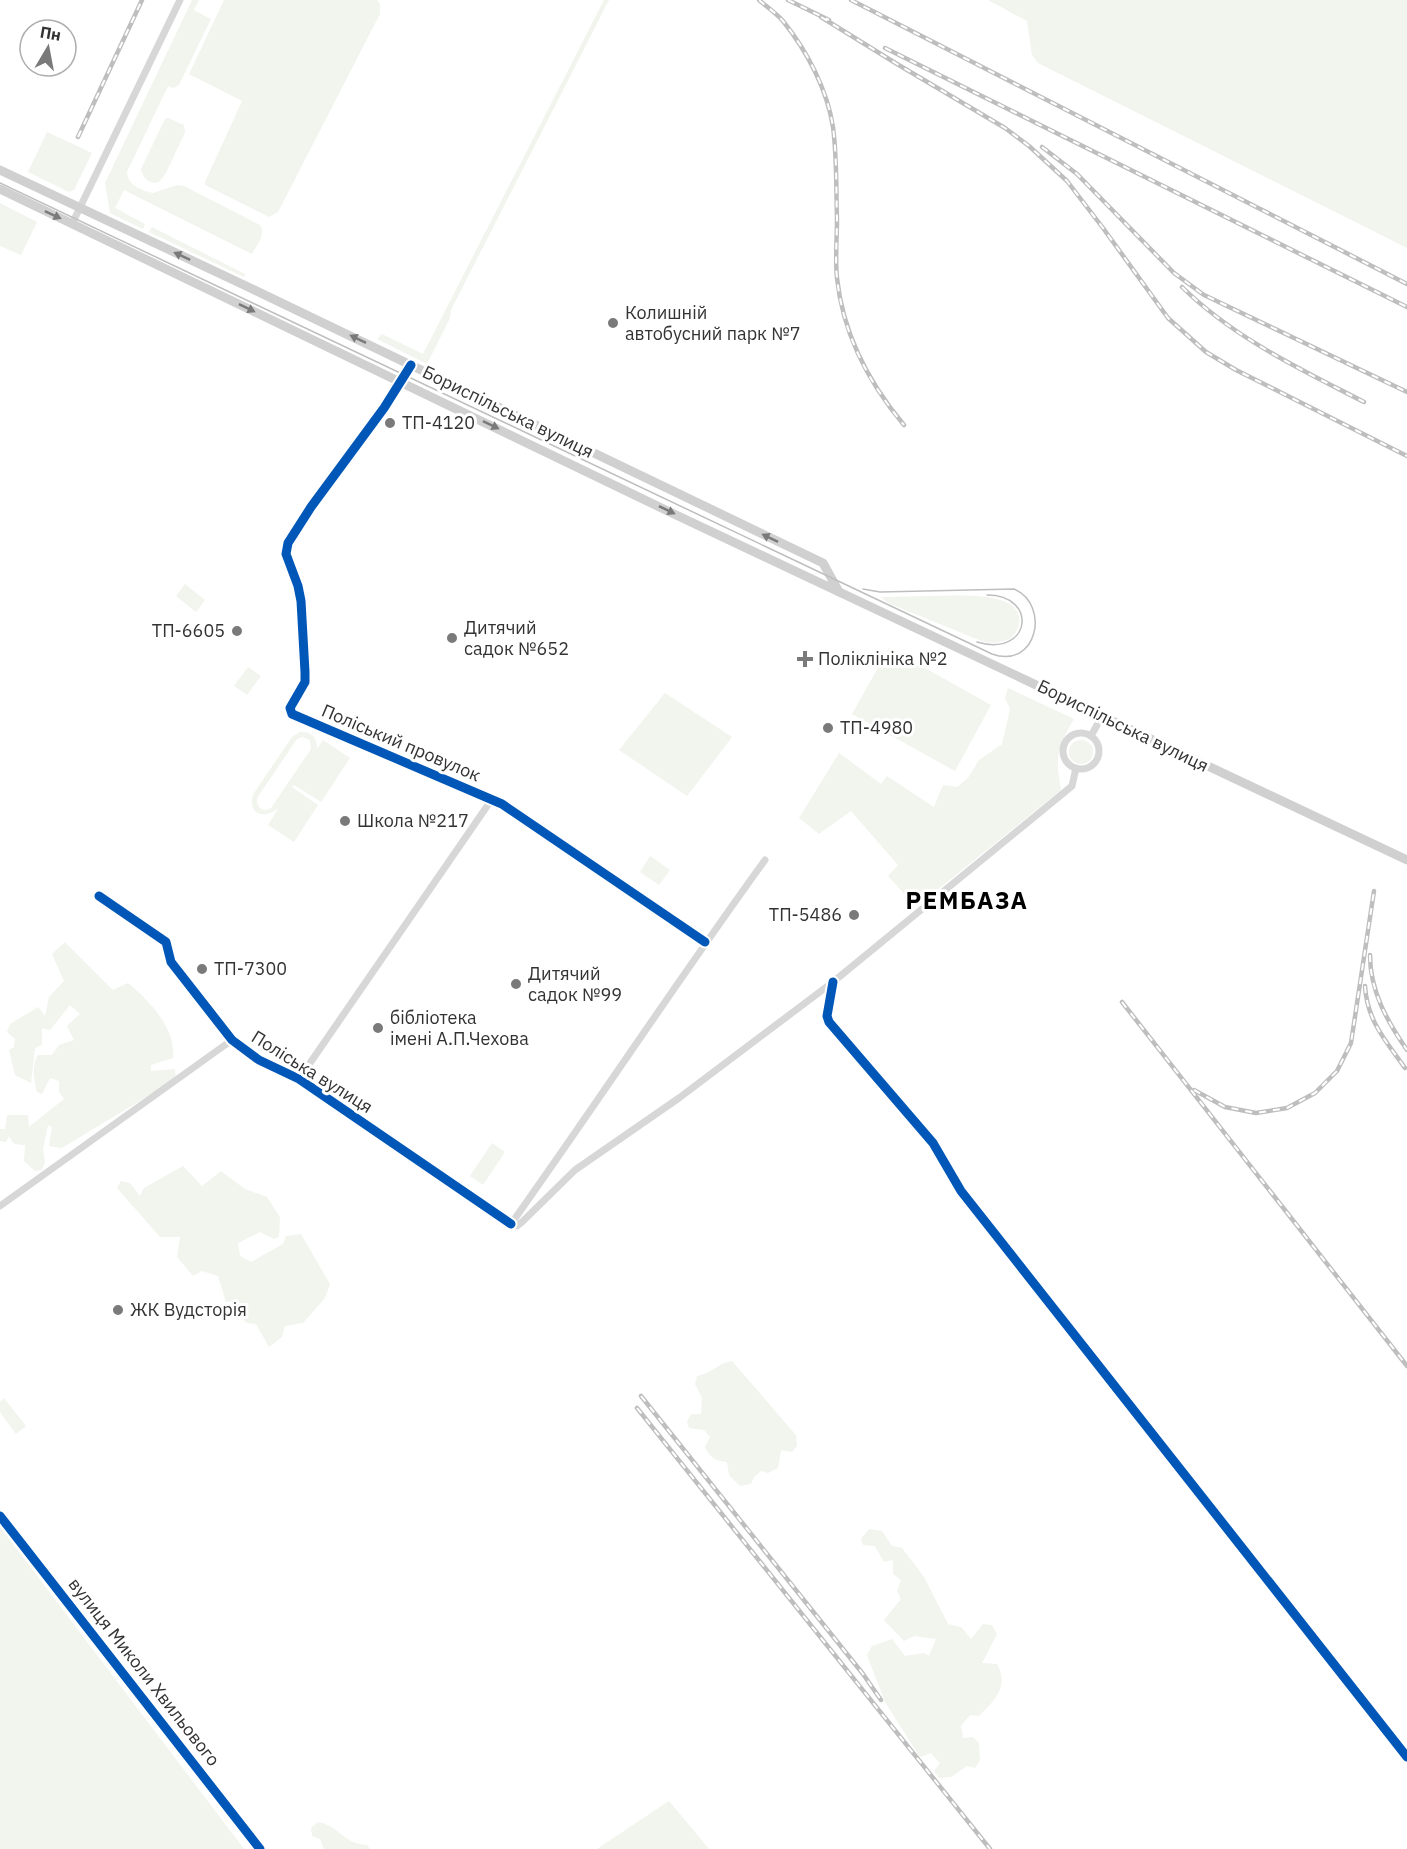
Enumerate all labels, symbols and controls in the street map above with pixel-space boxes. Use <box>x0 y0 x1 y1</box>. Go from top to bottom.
north arrow <box>18 18 78 78</box>
text: Пн <box>38 22 63 45</box>
one-way arrow <box>44 210 61 219</box>
one-way arrow <box>172 251 190 261</box>
place label: Колишній автобусний парк №7 <box>625 301 801 345</box>
one-way arrow <box>239 304 256 313</box>
marker: Колишній автобусний парк №7 <box>606 316 620 330</box>
one-way arrow <box>349 335 366 344</box>
street label: Бориспільська вулиця <box>419 360 598 463</box>
place label: ТП-4120 <box>402 411 475 434</box>
marker: ТП-4120 <box>383 416 397 430</box>
one-way arrow <box>482 420 500 430</box>
one-way arrow <box>658 506 675 515</box>
one-way arrow <box>762 533 779 542</box>
place label: Дитячий садок №652 <box>464 616 569 660</box>
place label: ТП-6605 <box>152 619 225 642</box>
marker: ТП-6605 <box>230 624 244 638</box>
marker: Дитячий садок №652 <box>445 631 459 645</box>
place label: Поліклініка №2 <box>818 647 948 670</box>
marker: Поліклініка №2 <box>796 650 814 668</box>
street label: Бориспільська вулиця <box>1034 674 1213 777</box>
street label: Поліський провулок <box>318 699 484 786</box>
place label: ТП-4980 <box>840 716 913 739</box>
marker: ТП-4980 <box>821 721 835 735</box>
place label: Школа №217 <box>357 809 469 832</box>
marker: Школа №217 <box>338 814 352 828</box>
district label: РЕМБАЗА <box>906 884 1029 916</box>
place label: ТП-5486 <box>769 903 842 926</box>
marker: ТП-5486 <box>847 908 861 922</box>
place label: ТП-7300 <box>214 957 287 980</box>
marker: ТП-7300 <box>195 962 209 976</box>
place label: Дитячий садок №99 <box>528 962 622 1006</box>
marker: Дитячий садок №99 <box>509 977 523 991</box>
place label: бібліотека імені А.П.Чехова <box>390 1006 529 1050</box>
marker: бібліотека імені А.П.Чехова <box>371 1021 385 1035</box>
street label: Поліська вулиця <box>247 1025 377 1118</box>
place label: ЖК Вудсторія <box>130 1298 247 1321</box>
marker: ЖК Вудсторія <box>111 1303 125 1317</box>
street label: вулиця Миколи Хвильового <box>64 1573 225 1771</box>

